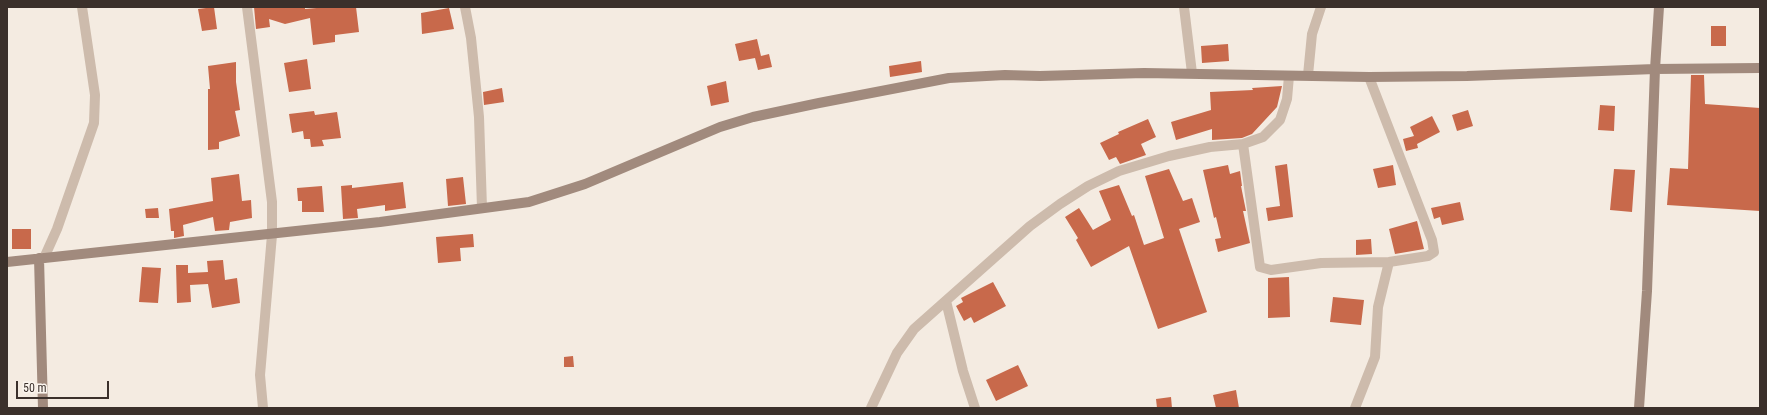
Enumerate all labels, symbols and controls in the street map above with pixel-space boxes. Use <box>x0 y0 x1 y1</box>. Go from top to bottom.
scale bar <box>18 373 111 399</box>
text: 50 m <box>23 381 47 395</box>

